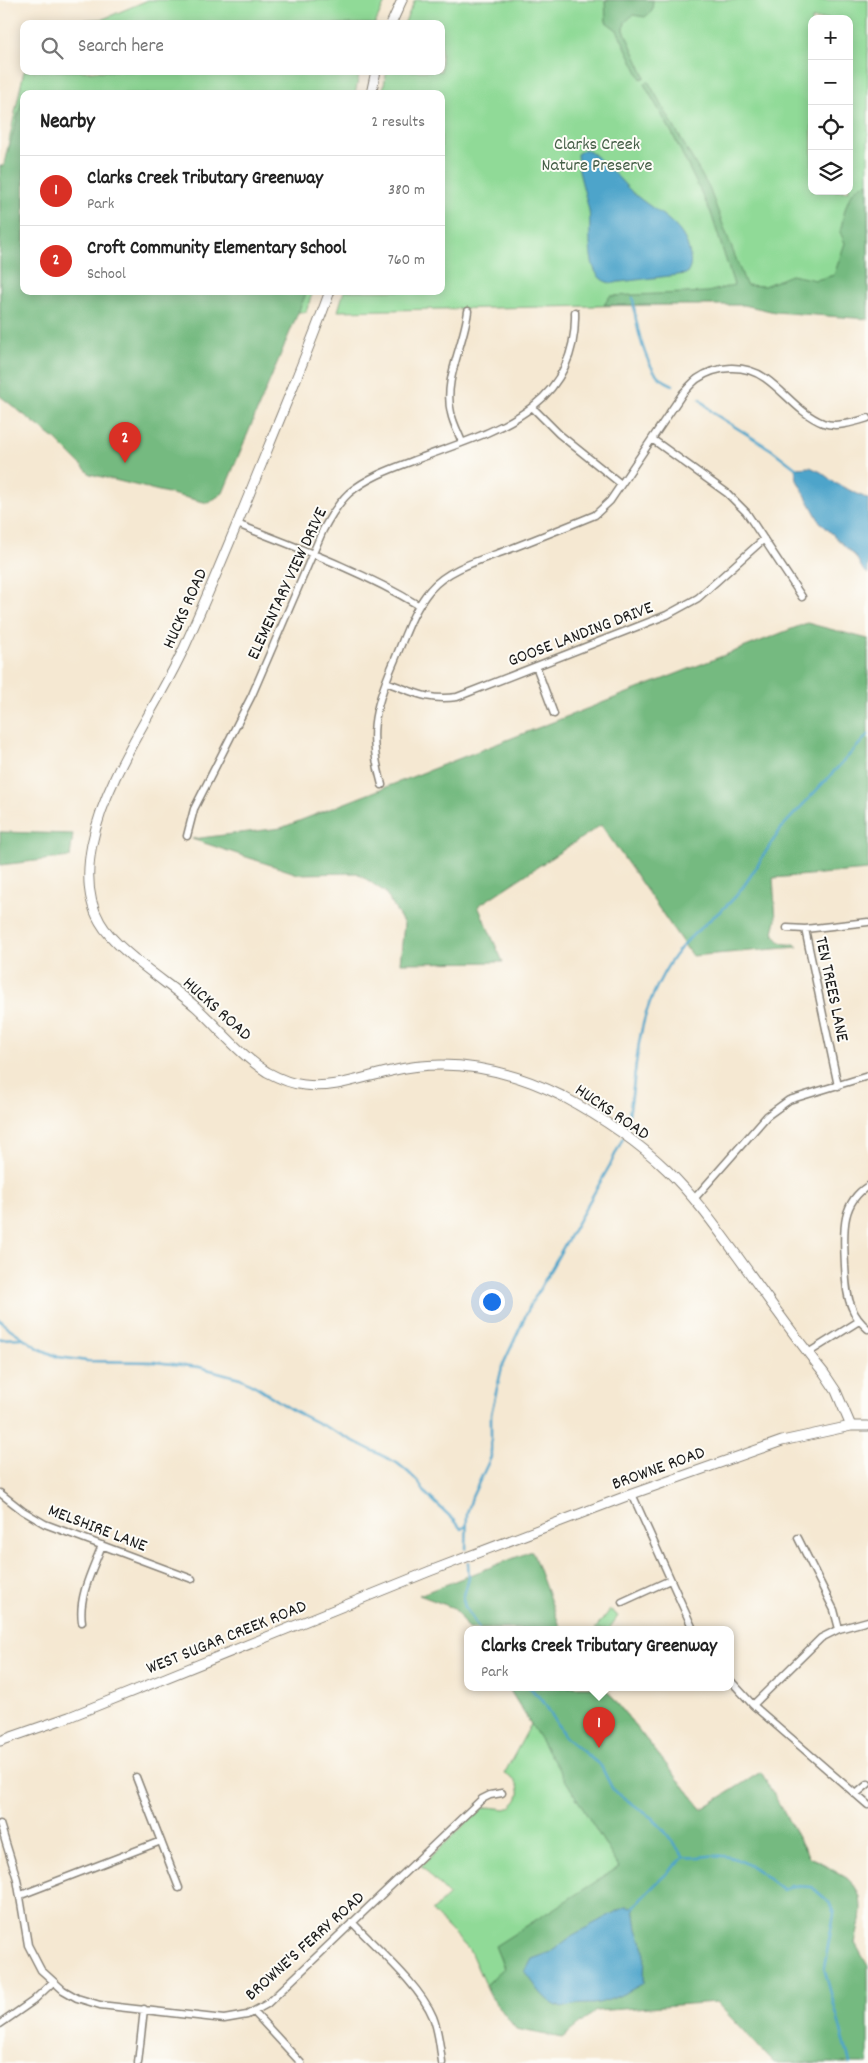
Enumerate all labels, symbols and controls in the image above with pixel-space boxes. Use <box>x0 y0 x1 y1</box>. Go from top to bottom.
map controls <box>808 15 853 195</box>
button: + <box>808 15 853 60</box>
search box <box>20 20 445 75</box>
icon: search <box>38 34 66 62</box>
text: Search here <box>78 34 164 61</box>
button: − <box>808 60 853 105</box>
button: locate <box>808 105 853 150</box>
text: Nearby <box>40 108 95 138</box>
text: 2 results <box>371 111 425 134</box>
park label: Clarks Creek Nature Preserve <box>542 133 652 179</box>
button: layers <box>808 150 853 195</box>
text: Clarks Creek Tributary Greenway <box>87 166 323 193</box>
text: 1 <box>54 179 58 202</box>
text: 380 m <box>388 179 425 202</box>
text: Park <box>87 193 114 216</box>
text: Croft Community Elementary School <box>87 236 346 263</box>
text: 2 <box>53 249 60 272</box>
text: 760 m <box>388 249 425 272</box>
text: School <box>87 263 126 286</box>
pin: 2 <box>109 422 141 463</box>
street label: ELEMENTARY VIEW DRIVE <box>242 504 334 664</box>
street label: HUCKS ROAD <box>158 565 215 653</box>
street label: GOOSE LANDING DRIVE <box>505 596 657 675</box>
street label: TEN TREES LANE <box>807 935 854 1044</box>
street label: HUCKS ROAD <box>176 972 256 1048</box>
street label: HUCKS ROAD <box>569 1079 654 1147</box>
your location <box>479 1289 505 1315</box>
street label: BROWNE ROAD <box>609 1441 709 1498</box>
street label: MELSHIRE LANE <box>44 1499 150 1560</box>
street label: WEST SUGAR CREEK ROAD <box>143 1595 311 1682</box>
popup <box>464 1626 734 1691</box>
text: Clarks Creek Tributary Greenway <box>481 1634 717 1661</box>
text: Park <box>481 1661 508 1684</box>
pin: 1 <box>583 1707 615 1748</box>
street label: BROWNE'S FERRY ROAD <box>240 1886 371 2007</box>

